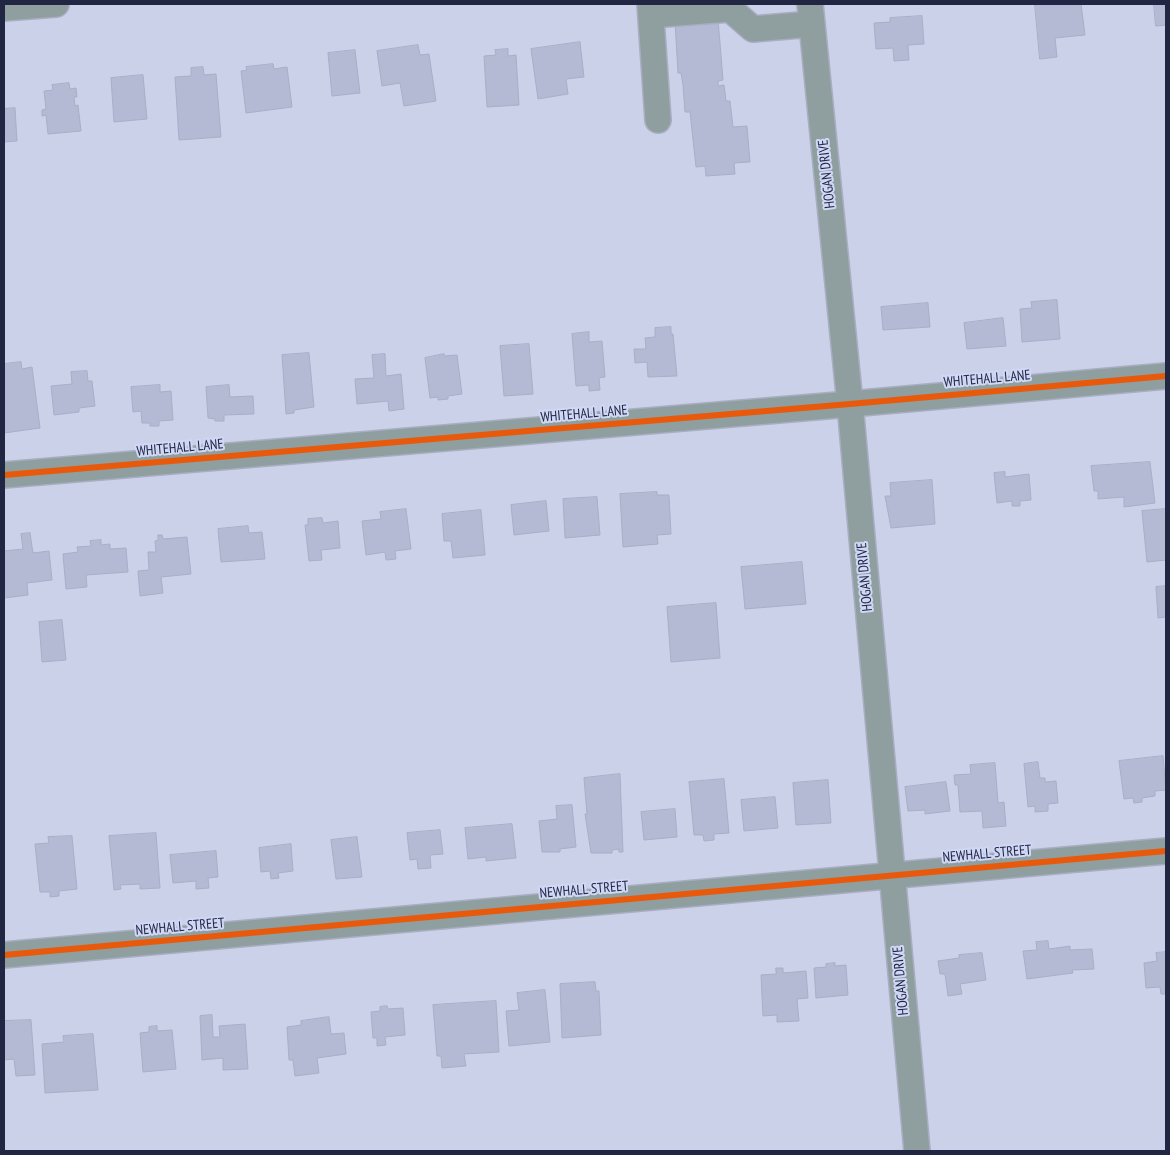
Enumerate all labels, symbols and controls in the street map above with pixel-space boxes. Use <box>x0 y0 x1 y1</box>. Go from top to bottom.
street label: HOGAN DRIVE <box>815 139 839 209</box>
street label: WHITEHALL LANE <box>943 367 1031 391</box>
street label: WHITEHALL LANE <box>540 402 628 426</box>
street label: WHITEHALL LANE <box>136 436 224 460</box>
street label: HOGAN DRIVE <box>854 542 876 612</box>
street label: NEWHALL STREET <box>942 842 1032 866</box>
street label: NEWHALL STREET <box>539 878 629 902</box>
street label: NEWHALL STREET <box>135 915 225 939</box>
street label: HOGAN DRIVE <box>890 946 912 1016</box>

